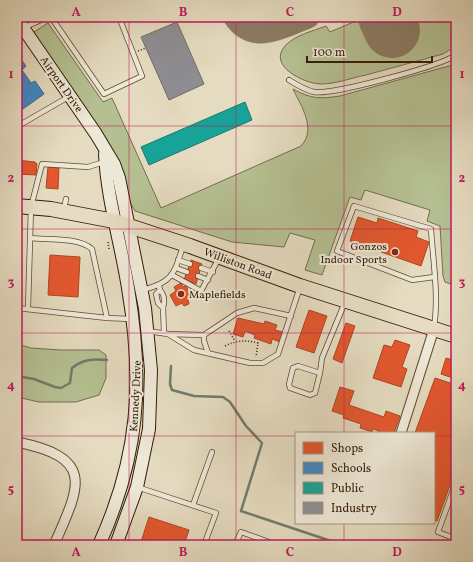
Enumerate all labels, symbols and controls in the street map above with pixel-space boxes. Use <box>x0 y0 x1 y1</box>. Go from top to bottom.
text: A <box>71 4 81 22</box>
text: B <box>179 4 188 22</box>
text: C <box>286 4 294 22</box>
text: D <box>392 4 402 22</box>
scale bar <box>307 38 432 64</box>
text: 100 m <box>313 45 346 61</box>
street label: Airport Drive <box>36 54 86 116</box>
text: 1 <box>8 66 14 84</box>
text: 1 <box>459 66 465 84</box>
text: 2 <box>8 170 15 188</box>
text: 2 <box>459 170 466 188</box>
place label: Gonzos Indoor Sports <box>320 240 387 268</box>
street label: Williston Road <box>201 245 274 284</box>
marker: Gonzos Indoor Sports <box>390 247 400 257</box>
text: 3 <box>8 274 15 292</box>
text: 3 <box>459 274 466 292</box>
place label: Maplefields <box>189 288 246 303</box>
marker: Maplefields <box>176 289 186 299</box>
street label: Kennedy Drive <box>127 360 146 432</box>
text: 4 <box>7 377 15 395</box>
text: 4 <box>458 377 466 395</box>
legend <box>295 432 435 524</box>
text: Shops <box>331 441 363 457</box>
text: Schools <box>331 461 371 477</box>
text: 5 <box>8 481 14 499</box>
text: Public <box>331 481 364 497</box>
text: 5 <box>459 481 465 499</box>
text: Industry <box>331 501 377 517</box>
text: A <box>71 544 81 562</box>
text: B <box>179 544 188 562</box>
text: C <box>286 544 294 562</box>
text: D <box>392 544 402 562</box>

